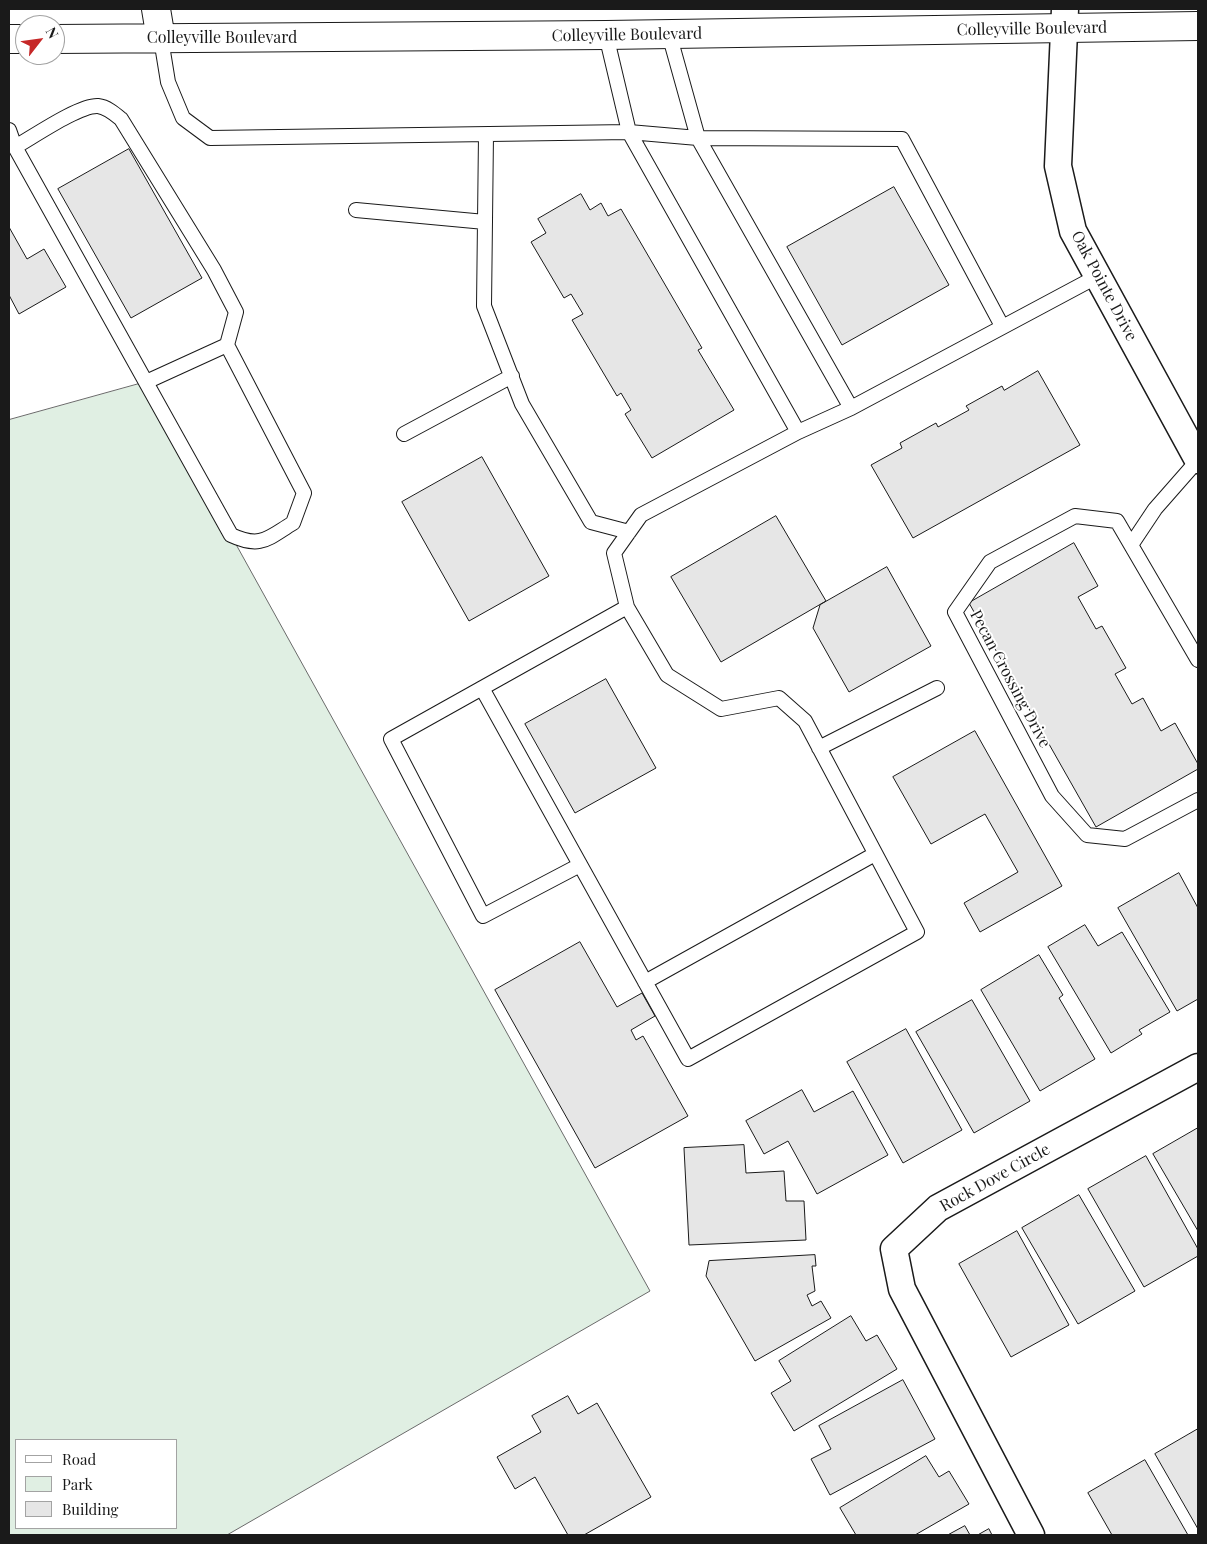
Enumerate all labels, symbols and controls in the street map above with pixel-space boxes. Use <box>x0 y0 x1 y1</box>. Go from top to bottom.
north arrow <box>15 15 65 65</box>
street label: Colleyville Boulevard <box>957 18 1107 40</box>
text: N <box>42 24 63 42</box>
street label: Colleyville Boulevard <box>552 24 702 46</box>
street label: Colleyville Boulevard <box>147 28 297 48</box>
street label: Oak Pointe Drive <box>1067 228 1141 344</box>
street label: Pecan Crossing Drive <box>966 607 1054 751</box>
street label: Rock Dove Circle <box>937 1140 1053 1216</box>
legend <box>15 1439 178 1529</box>
text: Road <box>62 1449 96 1469</box>
text: Park <box>62 1474 93 1494</box>
text: Building <box>62 1499 118 1519</box>

